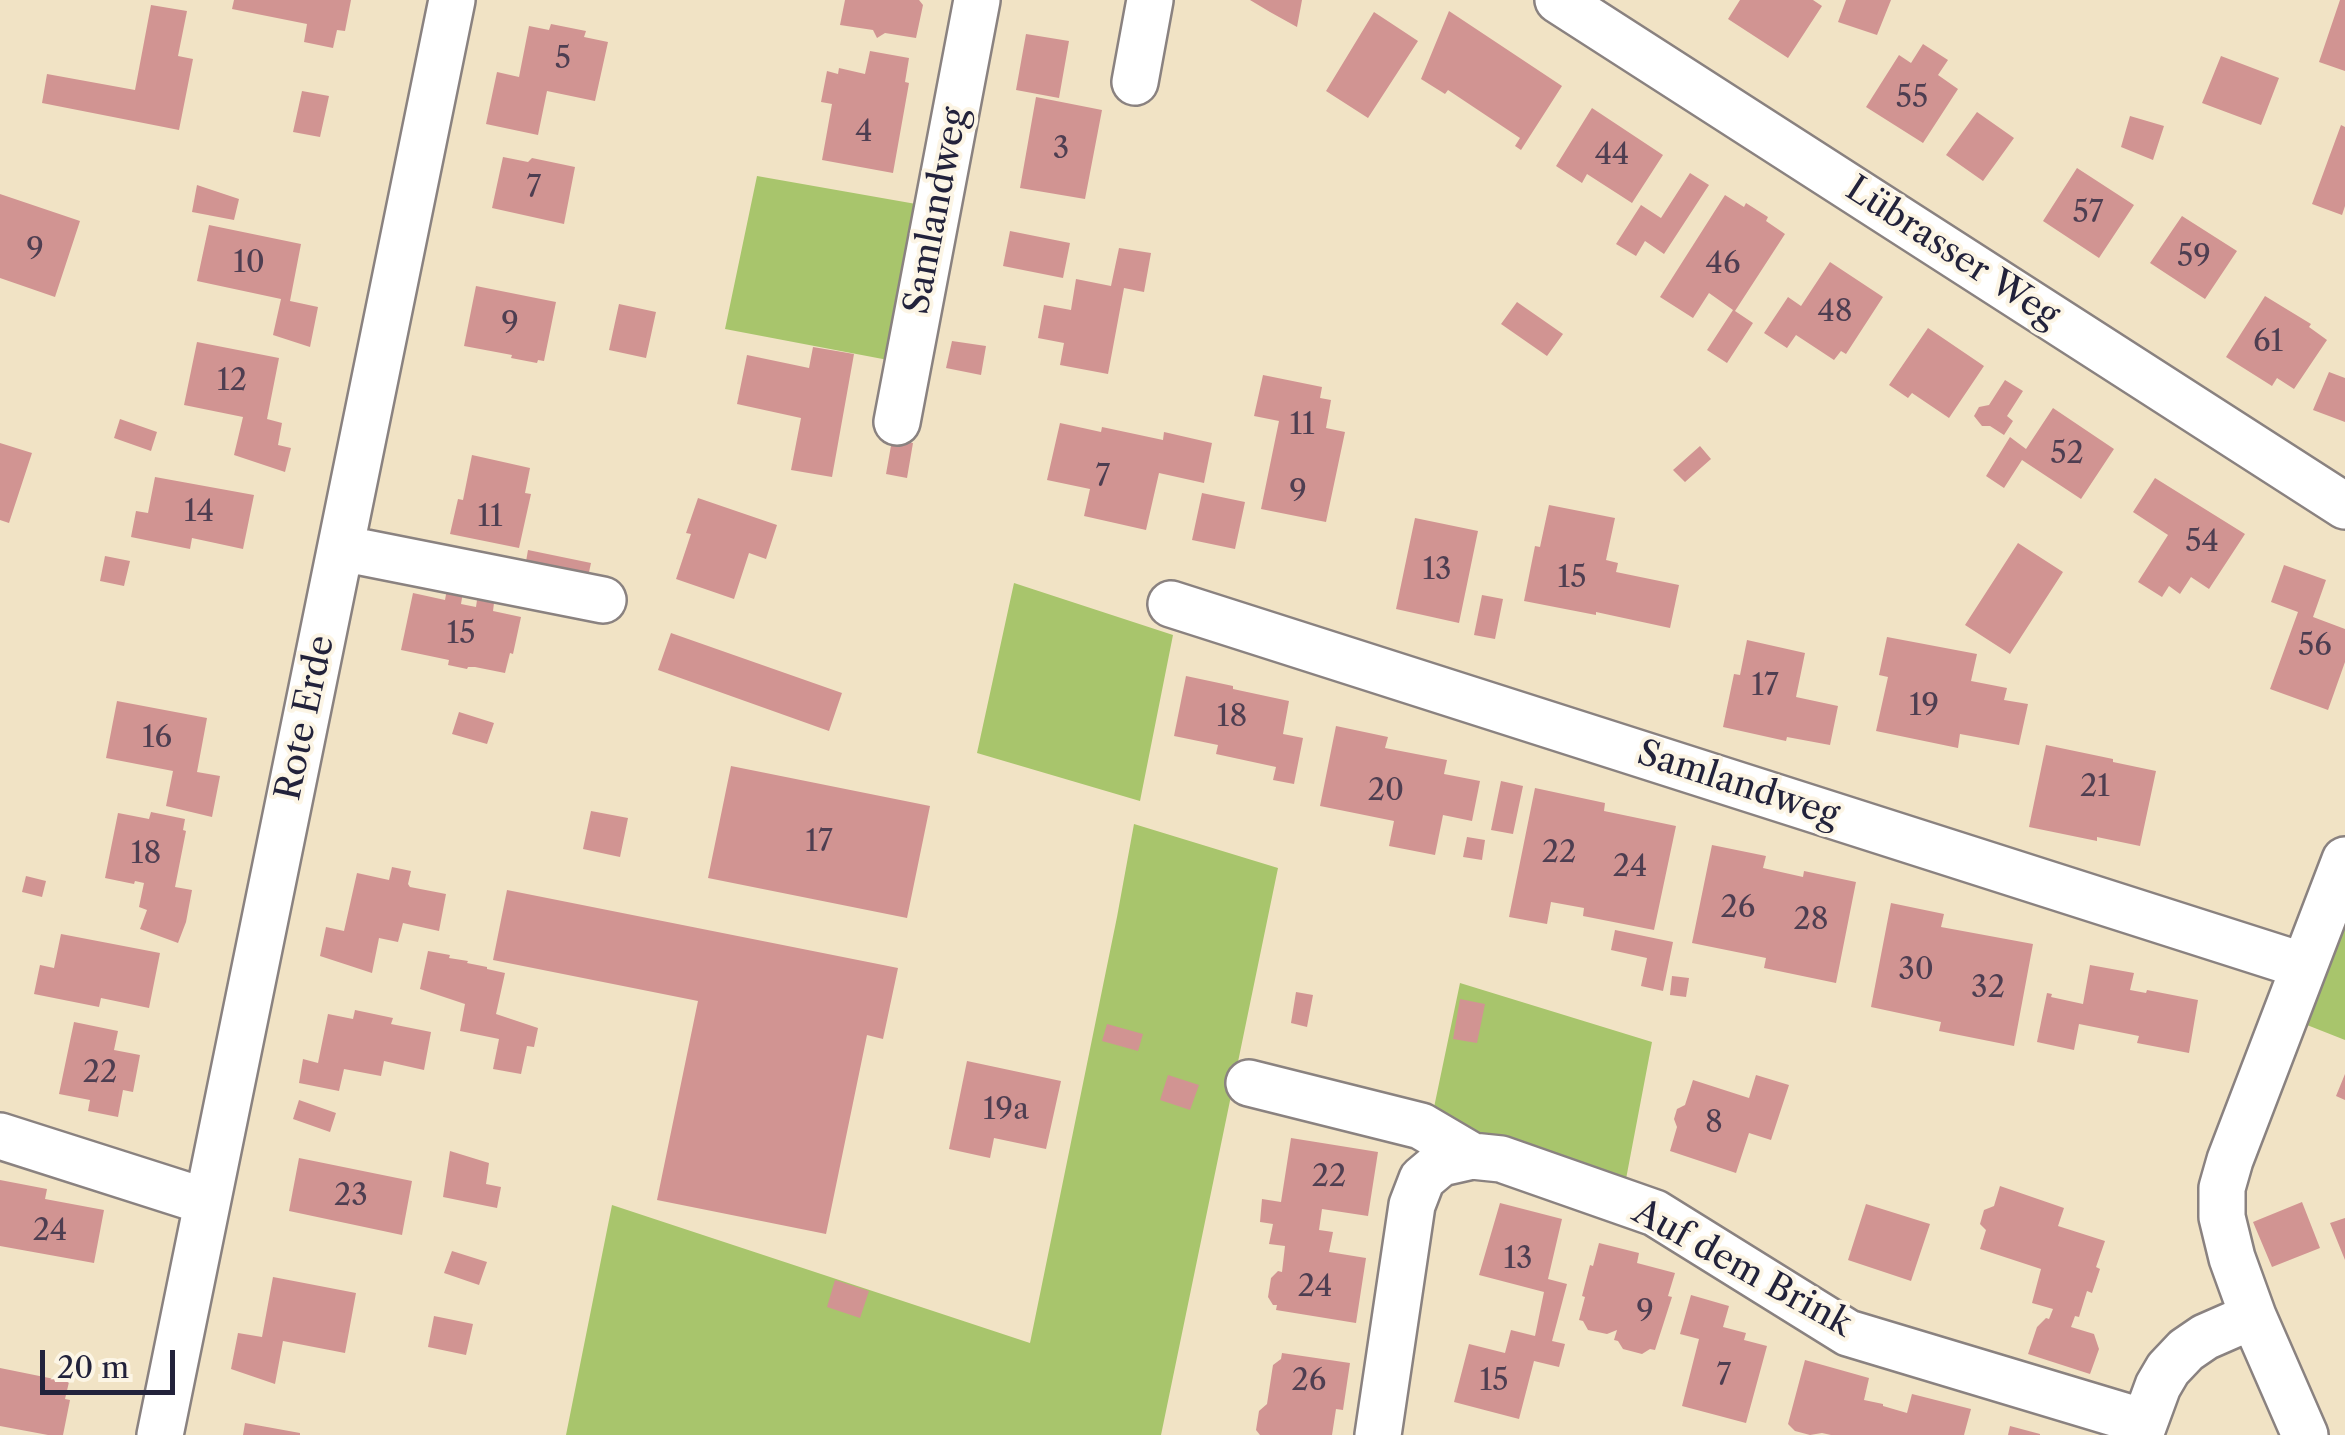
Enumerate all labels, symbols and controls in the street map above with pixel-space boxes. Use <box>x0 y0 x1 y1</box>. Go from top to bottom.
house number: 5 <box>555 41 571 77</box>
house number: 55 <box>1896 80 1928 116</box>
street label: Samlandweg <box>896 104 978 318</box>
house number: 4 <box>855 114 873 150</box>
house number: 3 <box>1053 131 1069 167</box>
house number: 44 <box>1595 137 1629 173</box>
street label: Lübrasser Weg <box>1838 168 2066 338</box>
house number: 7 <box>527 170 541 206</box>
house number: 57 <box>2072 195 2104 231</box>
house number: 9 <box>26 232 44 268</box>
house number: 59 <box>2177 239 2211 275</box>
house number: 10 <box>233 245 265 281</box>
house number: 46 <box>1706 246 1740 282</box>
house number: 48 <box>1817 294 1853 330</box>
house number: 9 <box>501 306 519 342</box>
house number: 61 <box>2253 324 2283 360</box>
house number: 12 <box>217 363 247 399</box>
house number: 11 <box>1289 407 1315 443</box>
house number: 52 <box>2050 436 2084 472</box>
house number: 7 <box>1096 459 1110 495</box>
house number: 9 <box>1289 474 1307 510</box>
house number: 14 <box>184 494 214 530</box>
house number: 11 <box>477 499 503 535</box>
house number: 54 <box>2185 524 2219 560</box>
house number: 13 <box>1422 552 1452 588</box>
house number: 15 <box>1558 560 1586 596</box>
house number: 15 <box>447 616 475 652</box>
house number: 56 <box>2298 628 2332 664</box>
street label: Rote Erde <box>268 632 344 804</box>
house number: 17 <box>1751 668 1779 704</box>
house number: 19 <box>1909 688 1939 724</box>
house number: 18 <box>1217 699 1247 735</box>
house number: 16 <box>142 720 172 756</box>
street label: Samlandweg <box>1632 733 1844 837</box>
house number: 21 <box>2080 769 2110 805</box>
house number: 20 <box>1368 773 1404 809</box>
house number: 17 <box>805 824 833 860</box>
house number: 22 <box>1542 835 1576 871</box>
house number: 18 <box>131 836 161 872</box>
house number: 24 <box>1613 849 1647 885</box>
house number: 26 <box>1721 890 1755 926</box>
house number: 28 <box>1793 902 1829 938</box>
house number: 30 <box>1898 952 1934 988</box>
house number: 32 <box>1971 970 2005 1006</box>
house number: 22 <box>83 1055 117 1091</box>
house number: 19a <box>983 1092 1029 1128</box>
house number: 8 <box>1705 1105 1723 1141</box>
house number: 22 <box>1312 1159 1346 1195</box>
house number: 23 <box>334 1178 368 1214</box>
street label: Auf dem Brink <box>1625 1192 1859 1346</box>
house number: 24 <box>33 1213 67 1249</box>
house number: 13 <box>1503 1241 1533 1277</box>
house number: 24 <box>1298 1269 1332 1305</box>
house number: 9 <box>1636 1294 1654 1330</box>
scale bar <box>45 1330 180 1392</box>
text: 20 m <box>57 1349 129 1386</box>
house number: 7 <box>1717 1358 1731 1394</box>
house number: 26 <box>1292 1363 1326 1399</box>
house number: 15 <box>1480 1363 1508 1399</box>

